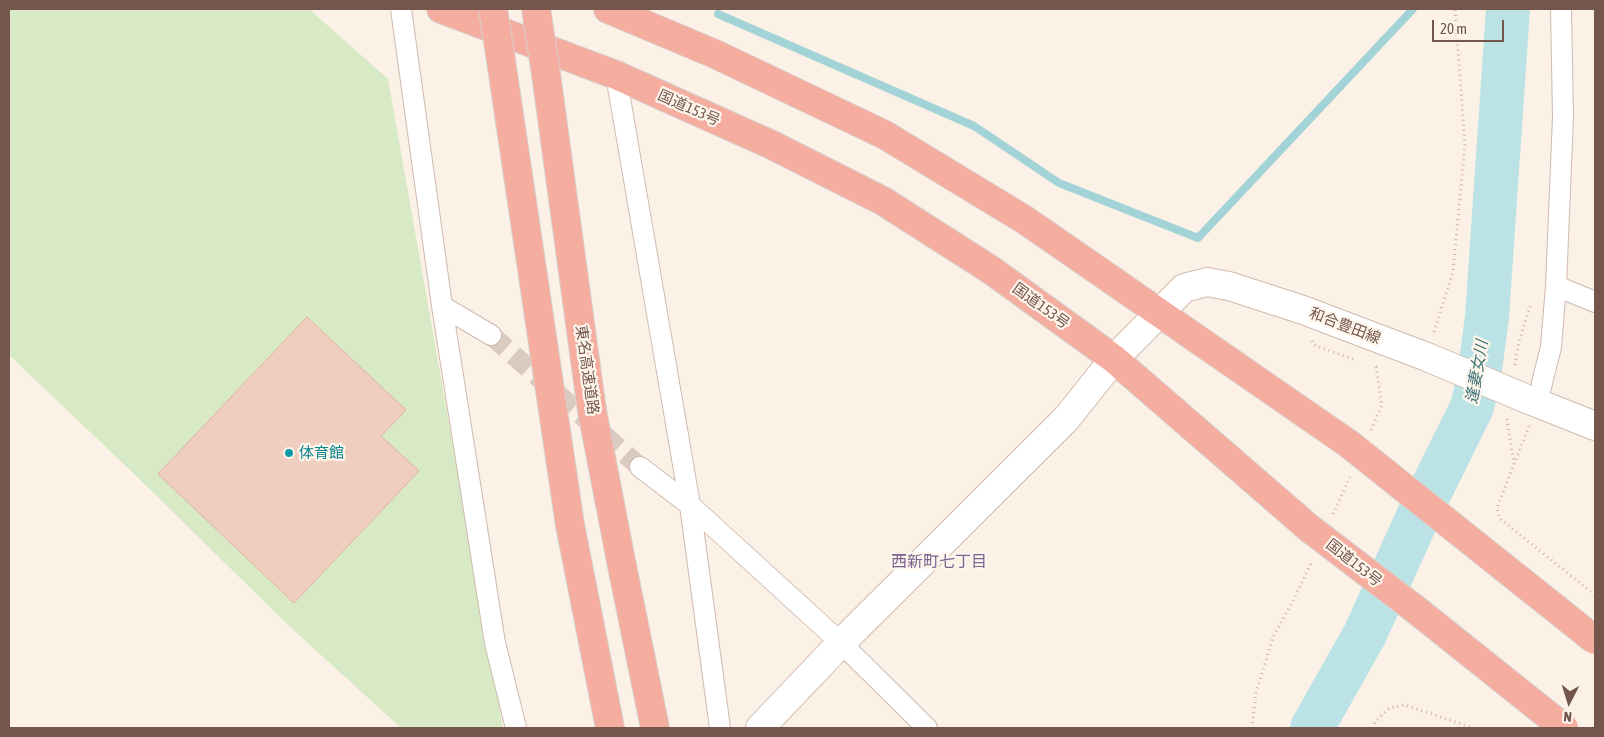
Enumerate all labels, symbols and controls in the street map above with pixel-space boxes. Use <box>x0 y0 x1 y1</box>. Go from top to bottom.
scale bar <box>1434 10 1506 42</box>
text: 20 m <box>1440 20 1467 37</box>
street label: 国道153号 <box>655 86 723 130</box>
street label: 国道153号 <box>1009 279 1073 333</box>
street label: 和合豊田線 <box>1307 304 1383 348</box>
street label: 東名高速道路 <box>572 324 602 416</box>
water label: 逢妻女川 <box>1462 339 1492 405</box>
place label: 体育館 <box>299 444 344 462</box>
marker: 体育館 <box>283 447 295 459</box>
street label: 国道153号 <box>1322 536 1386 590</box>
district label: 西新町七丁目 <box>891 552 987 572</box>
north arrow <box>1544 677 1594 727</box>
text: N <box>1563 709 1573 725</box>

